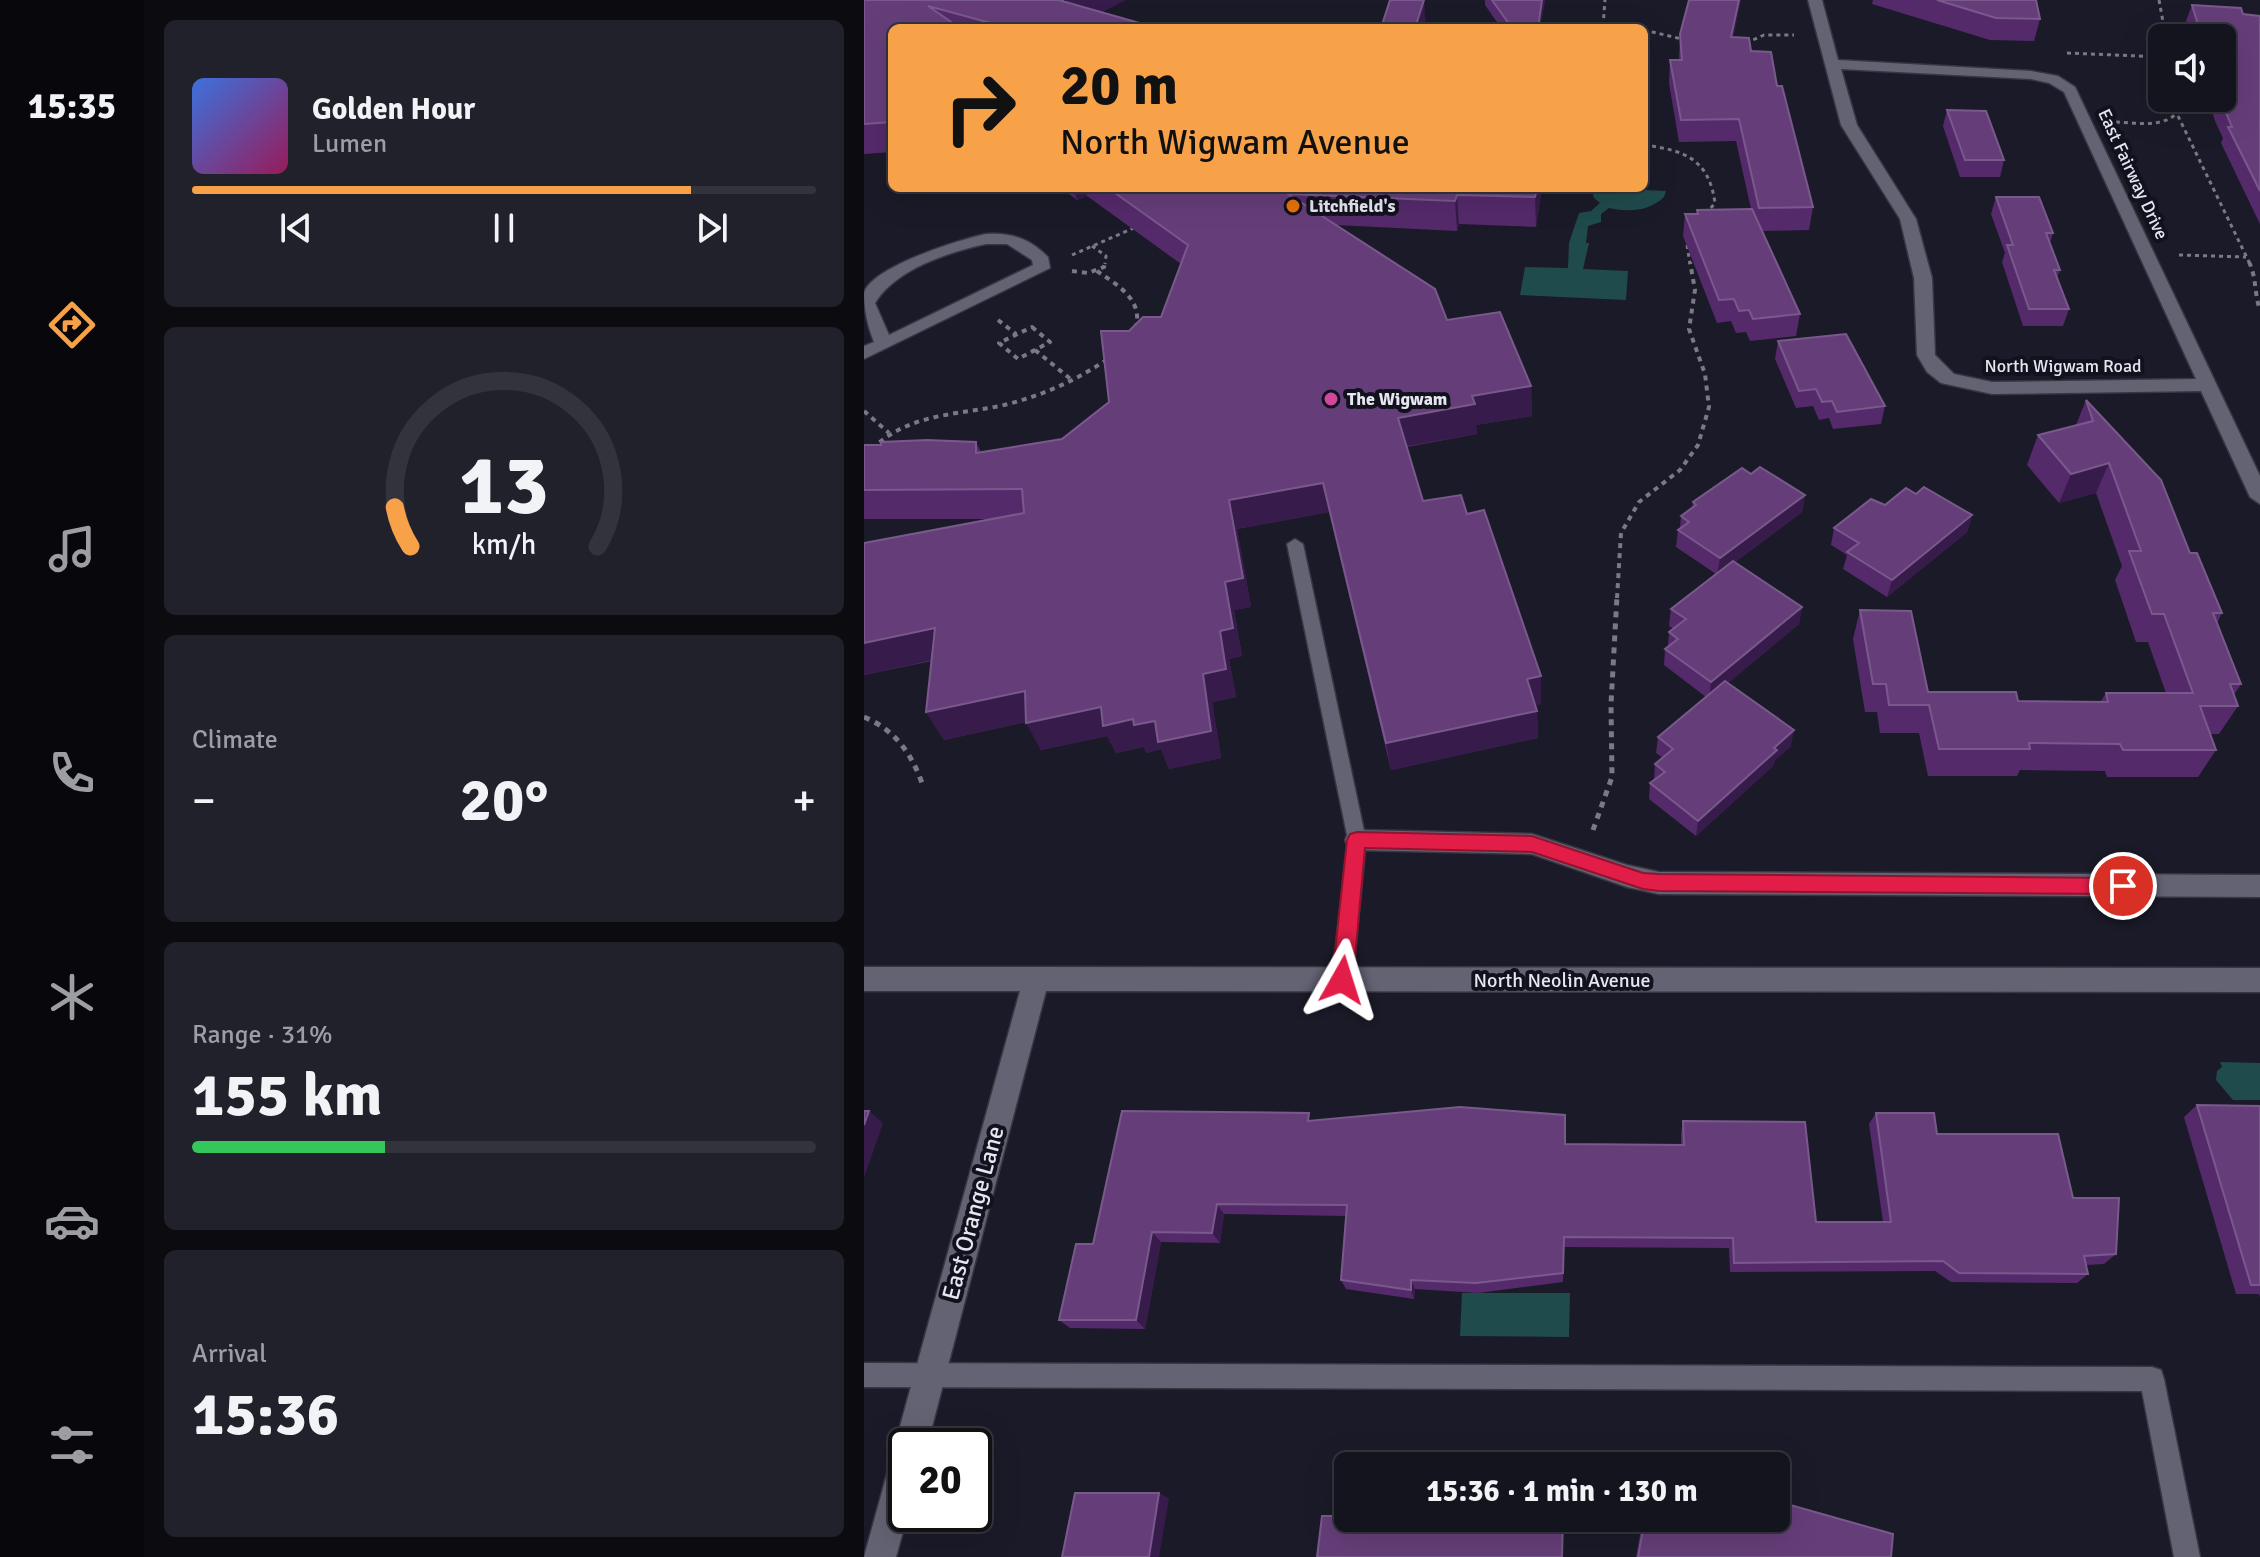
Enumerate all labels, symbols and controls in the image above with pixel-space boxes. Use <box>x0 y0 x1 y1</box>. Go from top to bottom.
map controls <box>2148 24 2236 112</box>
button: sound <box>2148 24 2236 112</box>
text: 20 m <box>1060 51 1178 120</box>
icon: right <box>928 56 1032 160</box>
text: 15:35 <box>28 84 116 129</box>
text: Golden Hour <box>312 91 475 128</box>
street label: East Fairway Drive <box>2093 105 2173 243</box>
text: North Wigwam Avenue <box>1060 120 1410 165</box>
text: Lumen <box>312 128 387 160</box>
place label: Litchfield's <box>1309 195 1396 217</box>
marker: Litchfield's <box>1284 197 1302 215</box>
icon: previous <box>274 206 318 250</box>
icon: pause <box>482 206 526 250</box>
icon: next <box>690 206 734 250</box>
icon: directions <box>44 297 100 353</box>
street label: North Wigwam Road <box>1984 355 2142 377</box>
place label: The Wigwam <box>1347 388 1447 410</box>
marker: The Wigwam <box>1322 390 1340 408</box>
text: 13 <box>459 435 549 537</box>
icon: music <box>44 521 100 577</box>
text: km/h <box>472 527 536 562</box>
text: Climate <box>192 724 278 756</box>
icon: phone <box>44 745 100 801</box>
text: 20° <box>460 764 548 838</box>
text: − <box>192 774 216 828</box>
text: + <box>792 774 816 828</box>
pin <box>2089 852 2157 920</box>
icon: arrive <box>2101 864 2145 908</box>
position arrow <box>1300 938 1384 1022</box>
street label: North Neolin Avenue <box>1473 968 1651 993</box>
icon: climate <box>44 969 100 1025</box>
text: Range · 31% <box>192 1019 333 1051</box>
text: 155 km <box>192 1059 382 1133</box>
street label: East Orange Lane <box>935 1123 1011 1303</box>
icon: car <box>44 1193 100 1249</box>
text: Arrival <box>192 1338 267 1370</box>
text: 15:36 <box>192 1378 339 1452</box>
icon: filters <box>44 1417 100 1473</box>
speed limit sign: 20 <box>888 1428 992 1532</box>
text: 15:36 · 1 min · 130 m <box>1426 1473 1698 1510</box>

